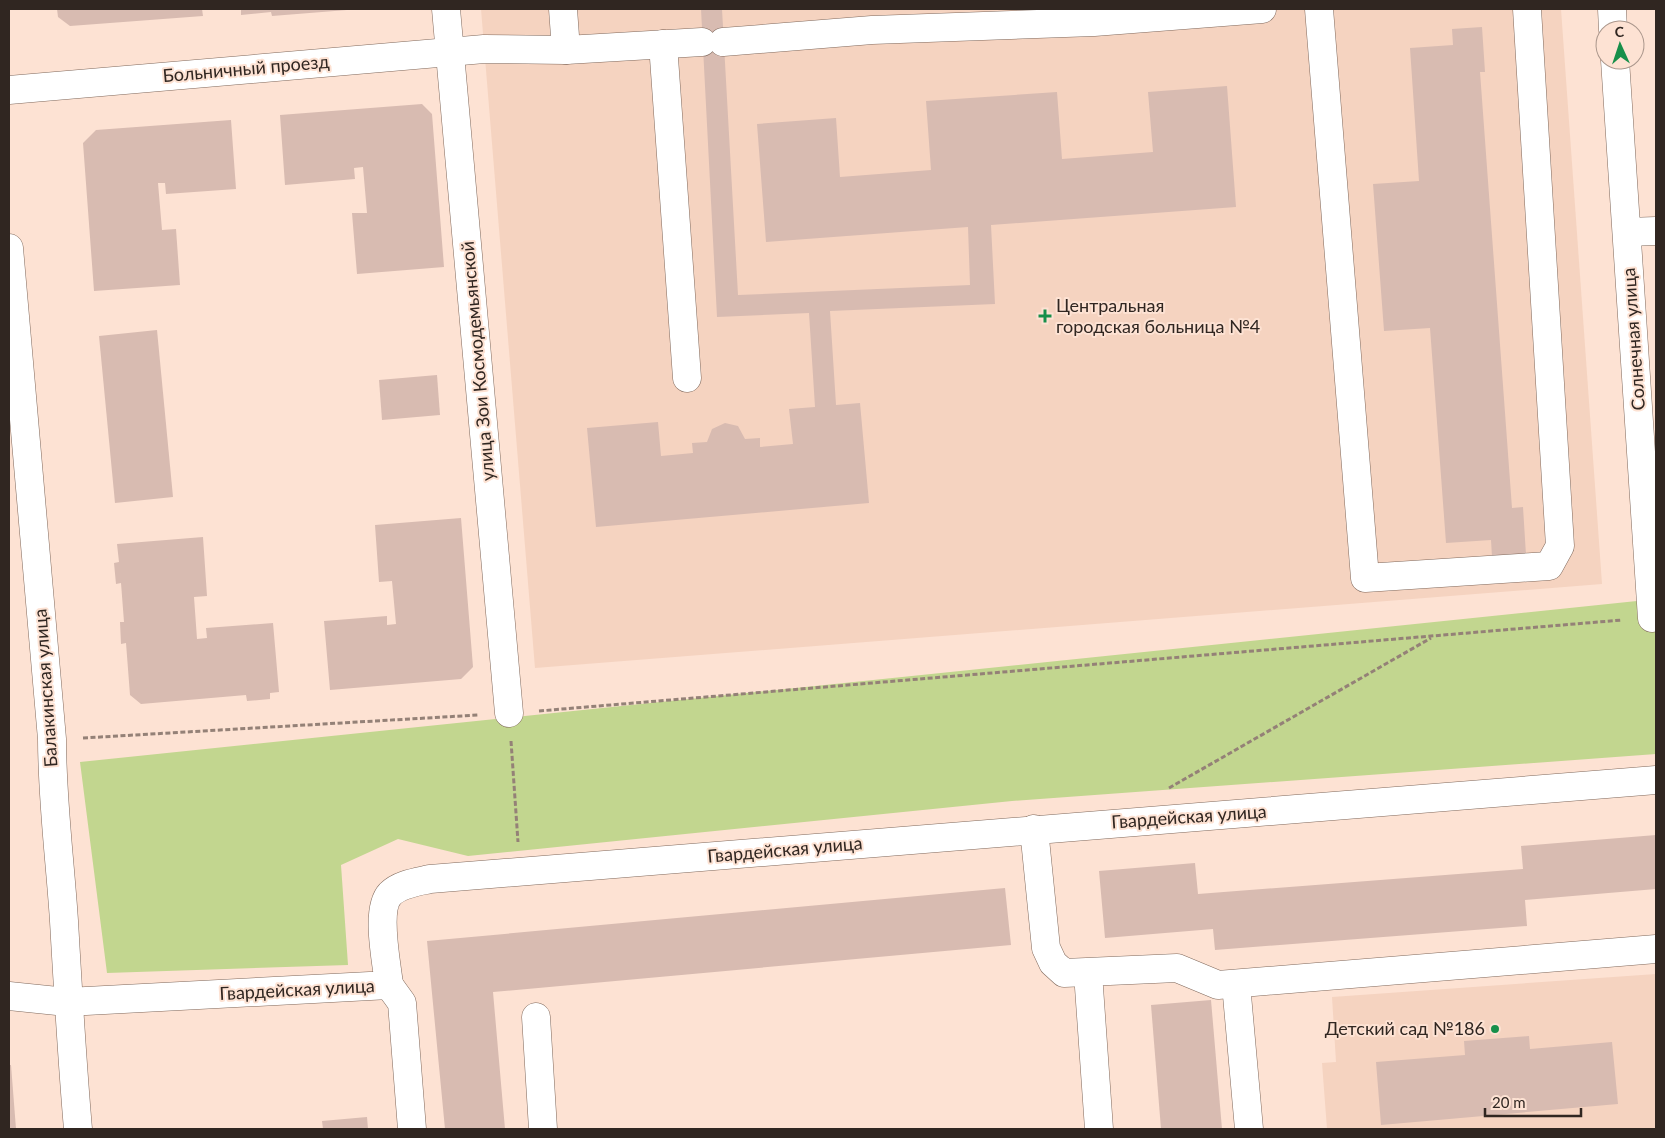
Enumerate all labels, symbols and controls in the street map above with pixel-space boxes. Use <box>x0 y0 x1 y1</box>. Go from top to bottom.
north arrow <box>1595 20 1645 70</box>
text: С <box>1614 23 1625 40</box>
street label: Больничный проезд <box>162 50 330 86</box>
street label: улица Зои Космодемьянской <box>456 240 498 482</box>
street label: Солнечная улица <box>1617 267 1649 411</box>
place label: Центральная городская больница №4 <box>1056 294 1260 337</box>
marker: Центральная городская больница №4 <box>1038 309 1052 323</box>
street label: Балакинская улица <box>28 608 62 768</box>
street label: Гвардейская улица <box>1111 800 1267 832</box>
street label: Гвардейская улица <box>706 831 863 867</box>
street label: Гвардейская улица <box>219 974 375 1004</box>
place label: Детский сад №186 <box>1325 1017 1485 1039</box>
marker: Детский сад №186 <box>1489 1023 1501 1035</box>
scale bar <box>1485 1086 1581 1118</box>
text: 20 m <box>1492 1093 1526 1111</box>

